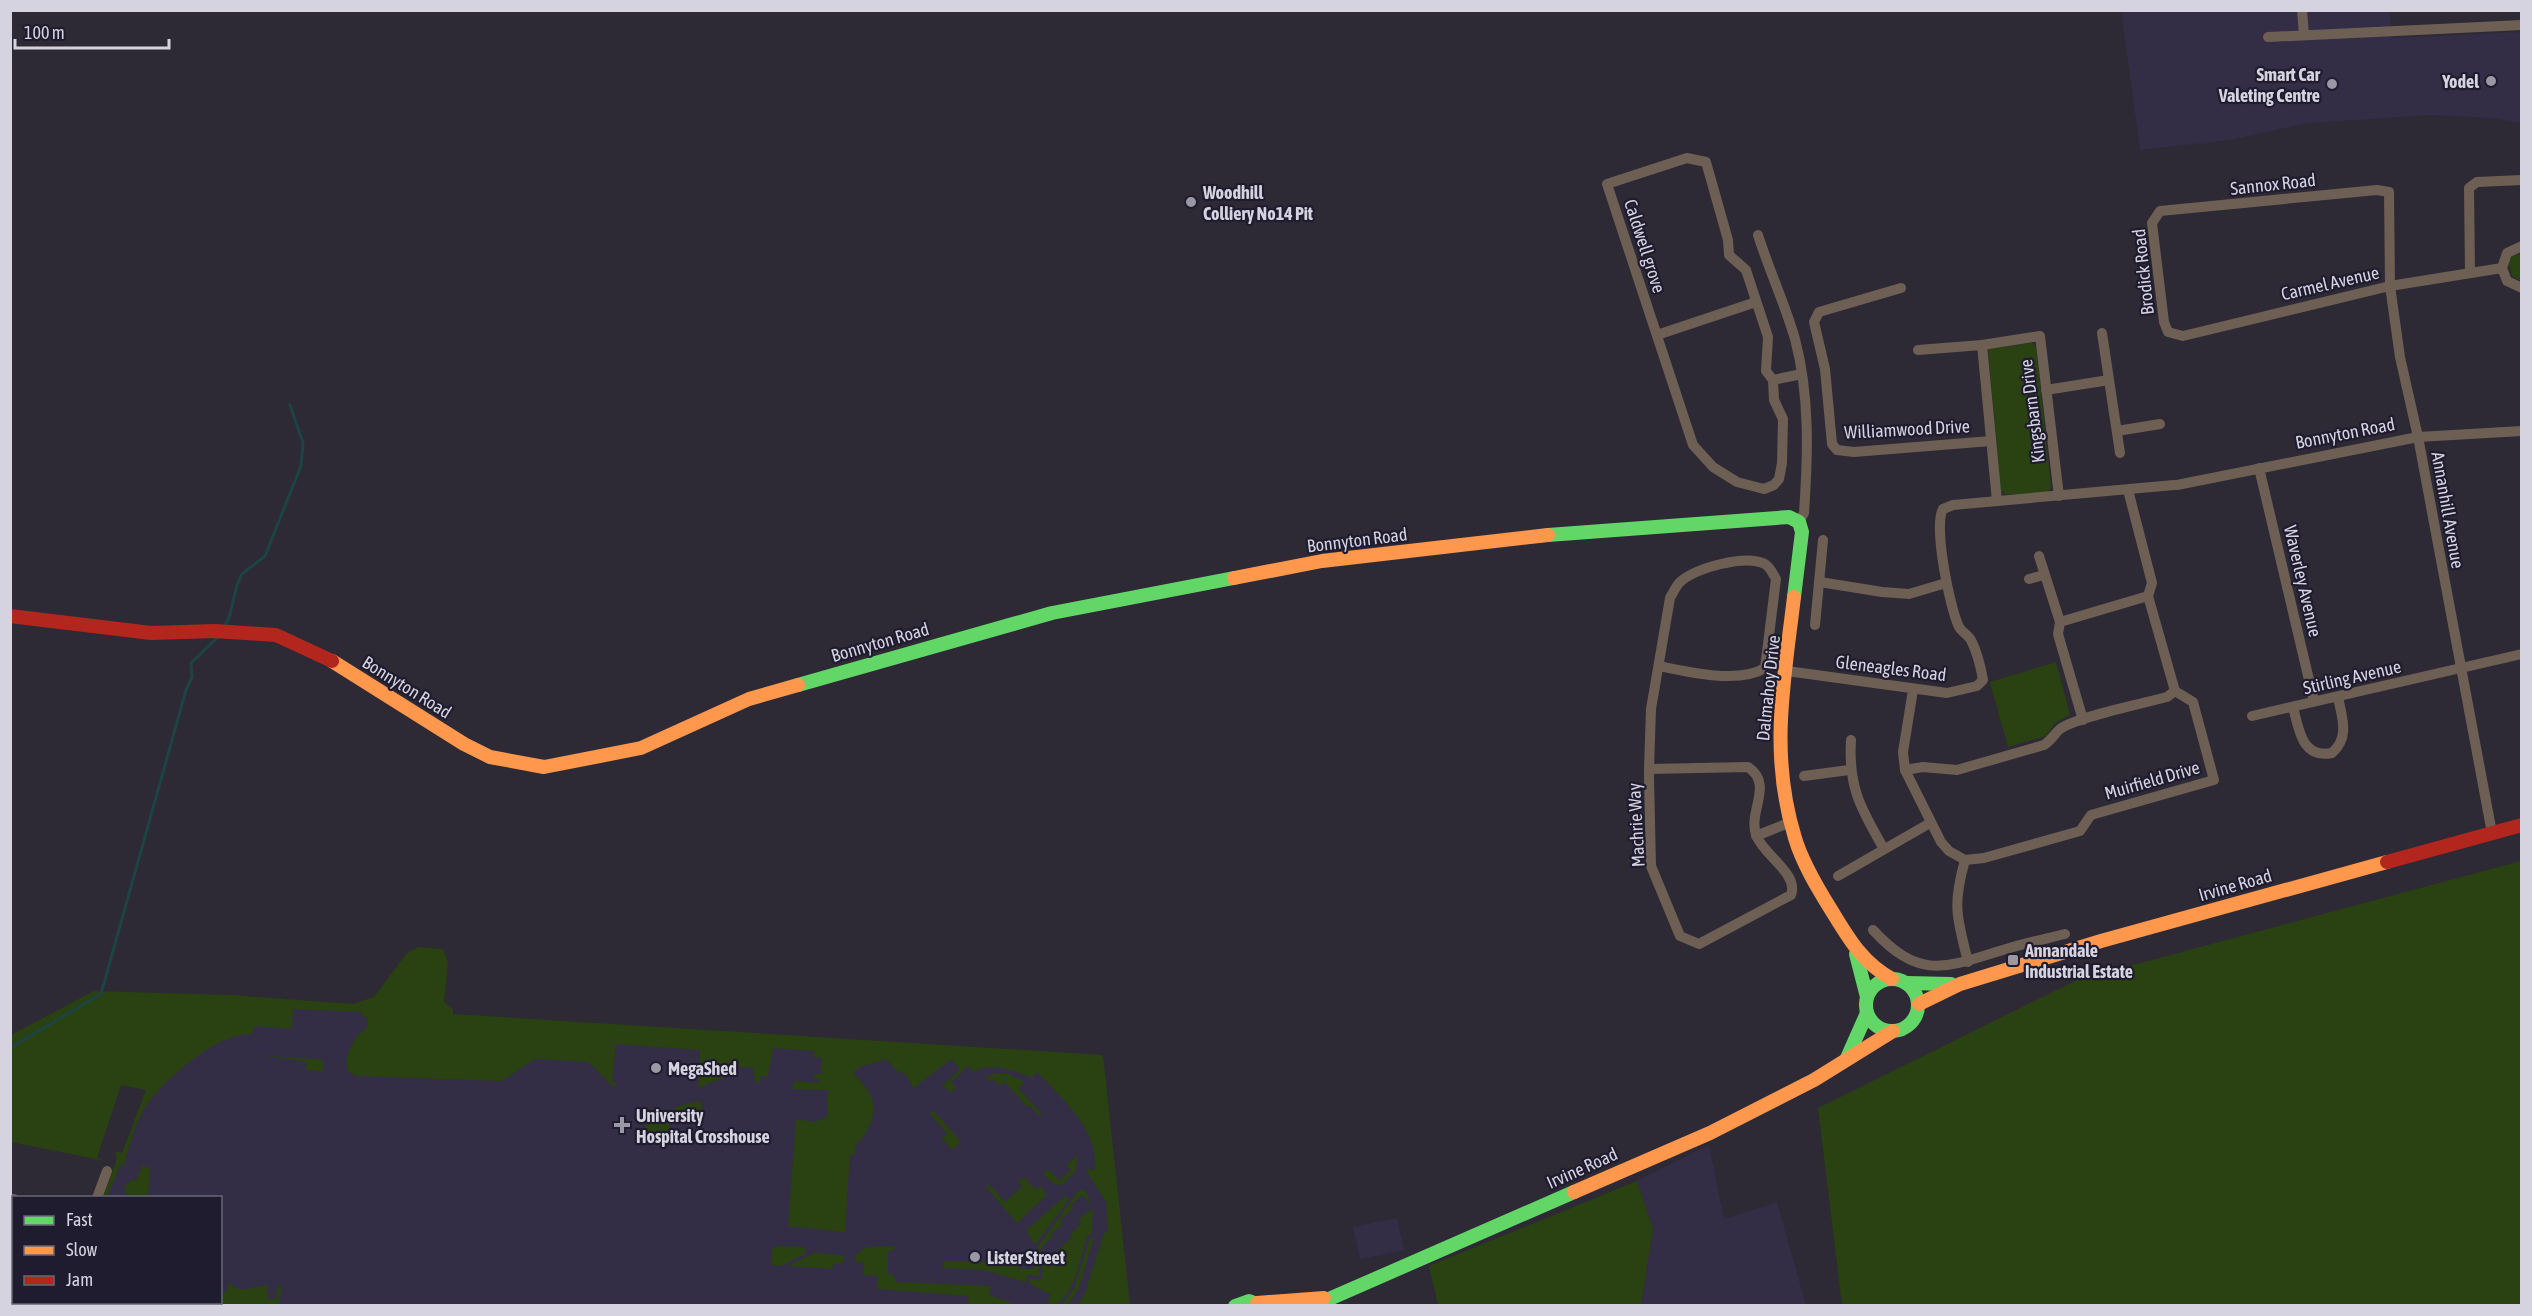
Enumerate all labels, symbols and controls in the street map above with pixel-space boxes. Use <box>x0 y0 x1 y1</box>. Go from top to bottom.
scale bar <box>15 12 170 50</box>
text: 100 m <box>24 22 65 43</box>
place label: Smart Car Valeting Centre <box>2218 64 2321 106</box>
place label: Yodel <box>2441 71 2479 92</box>
marker: Yodel <box>2484 74 2498 88</box>
marker: Smart Car Valeting Centre <box>2325 77 2339 91</box>
street label: Sannox Road <box>2229 169 2317 199</box>
place label: Woodhill Colliery No14 Pit <box>1202 182 1314 224</box>
marker: Woodhill Colliery No14 Pit <box>1184 195 1198 209</box>
street label: Caldwell grove <box>1620 197 1670 295</box>
street label: Brodick Road <box>2128 228 2158 316</box>
street label: Carmel Avenue <box>2279 262 2381 304</box>
street label: Kingsbarn Drive <box>2015 358 2049 464</box>
street label: Bonnyton Road <box>2293 413 2397 453</box>
street label: Williamwood Drive <box>1844 415 1970 443</box>
street label: Annanhill Avenue <box>2427 450 2469 570</box>
street label: Bonnyton Road <box>1306 523 1408 557</box>
street label: Waverley Avenue <box>2280 523 2326 639</box>
street label: Bonnyton Road <box>829 618 931 666</box>
street label: Dalmahoy Drive <box>1752 634 1784 742</box>
street label: Bonnyton Road <box>359 651 455 723</box>
street label: Gleneagles Road <box>1835 651 1947 685</box>
street label: Stirling Avenue <box>2301 656 2403 698</box>
street label: Muirfield Drive <box>2102 756 2202 804</box>
street label: Machrie Way <box>1623 782 1649 868</box>
street label: Irvine Road <box>2196 865 2274 905</box>
place label: Annandale Industrial Estate <box>2024 940 2133 982</box>
marker: Annandale Industrial Estate <box>2006 953 2020 967</box>
place label: MegaShed <box>668 1058 737 1079</box>
marker: MegaShed <box>649 1061 663 1075</box>
place label: University Hospital Crosshouse <box>636 1105 770 1147</box>
marker: University Hospital Crosshouse <box>613 1116 631 1134</box>
street label: Irvine Road <box>1543 1143 1621 1193</box>
legend <box>12 1196 222 1304</box>
text: Fast <box>66 1209 93 1230</box>
text: Slow <box>66 1239 97 1260</box>
place label: Lister Street <box>987 1247 1066 1268</box>
marker: Lister Street <box>968 1250 982 1264</box>
text: Jam <box>66 1269 93 1290</box>

